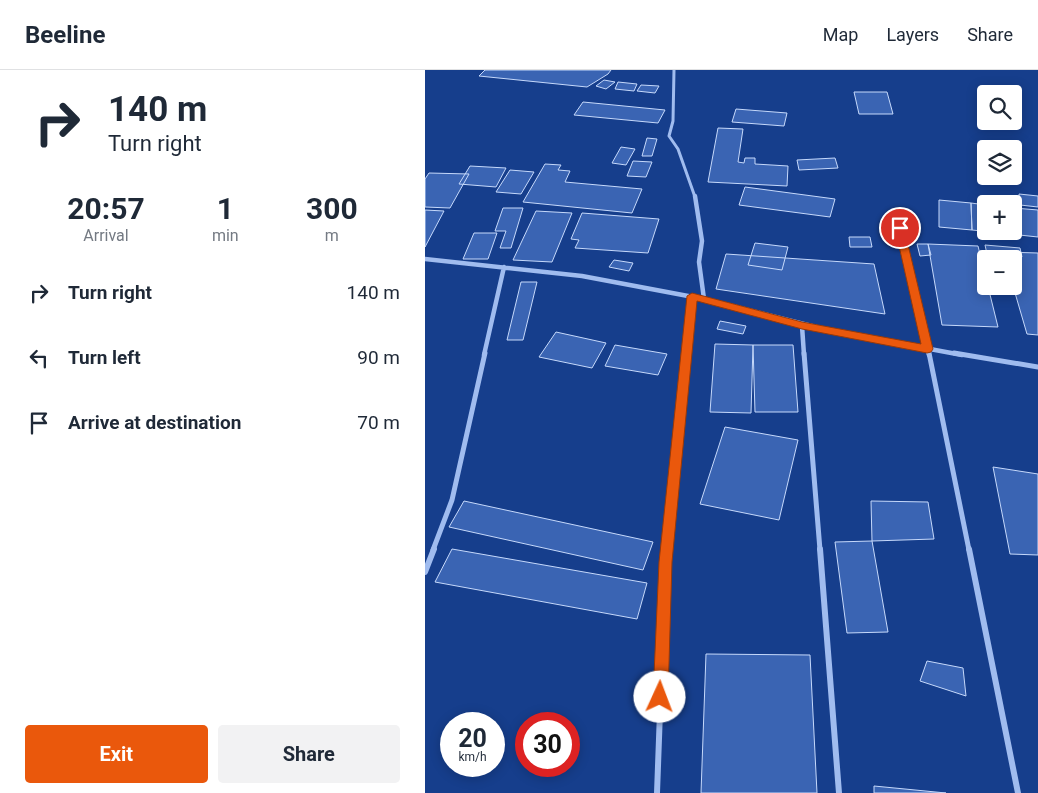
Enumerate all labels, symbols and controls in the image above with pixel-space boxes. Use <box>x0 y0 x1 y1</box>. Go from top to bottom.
text: Beeline <box>25 21 105 49</box>
text: Map <box>823 24 858 45</box>
text: Layers <box>886 24 939 45</box>
text: Share <box>967 24 1013 45</box>
map controls <box>977 85 1022 295</box>
button: search <box>977 85 1022 130</box>
text: 140 m <box>108 89 207 130</box>
icon: right <box>25 90 90 155</box>
text: Turn right <box>108 131 202 156</box>
button: layers <box>977 140 1022 185</box>
text: 20:57 <box>67 191 145 226</box>
text: 1 <box>217 191 234 226</box>
text: 300 <box>306 191 358 226</box>
button: + <box>977 195 1022 240</box>
pin <box>879 207 921 249</box>
icon: arrive <box>886 214 914 242</box>
text: Arrival <box>83 226 129 245</box>
text: min <box>212 226 239 245</box>
text: m <box>325 226 339 245</box>
button: − <box>977 250 1022 295</box>
icon: right <box>25 279 53 307</box>
text: Turn right <box>68 281 152 304</box>
text: 140 m <box>347 281 400 304</box>
icon: left <box>25 344 53 372</box>
text: Turn left <box>68 346 141 369</box>
text: 90 m <box>357 346 400 369</box>
icon: arrive <box>25 409 53 437</box>
text: Arrive at destination <box>68 411 241 434</box>
text: 70 m <box>357 411 400 434</box>
position arrow <box>633 670 685 722</box>
speed limit sign: 30 <box>515 712 580 777</box>
text: 20 <box>458 724 487 753</box>
button: Exit <box>25 725 208 783</box>
button: Share <box>218 725 400 783</box>
text: km/h <box>458 750 487 764</box>

